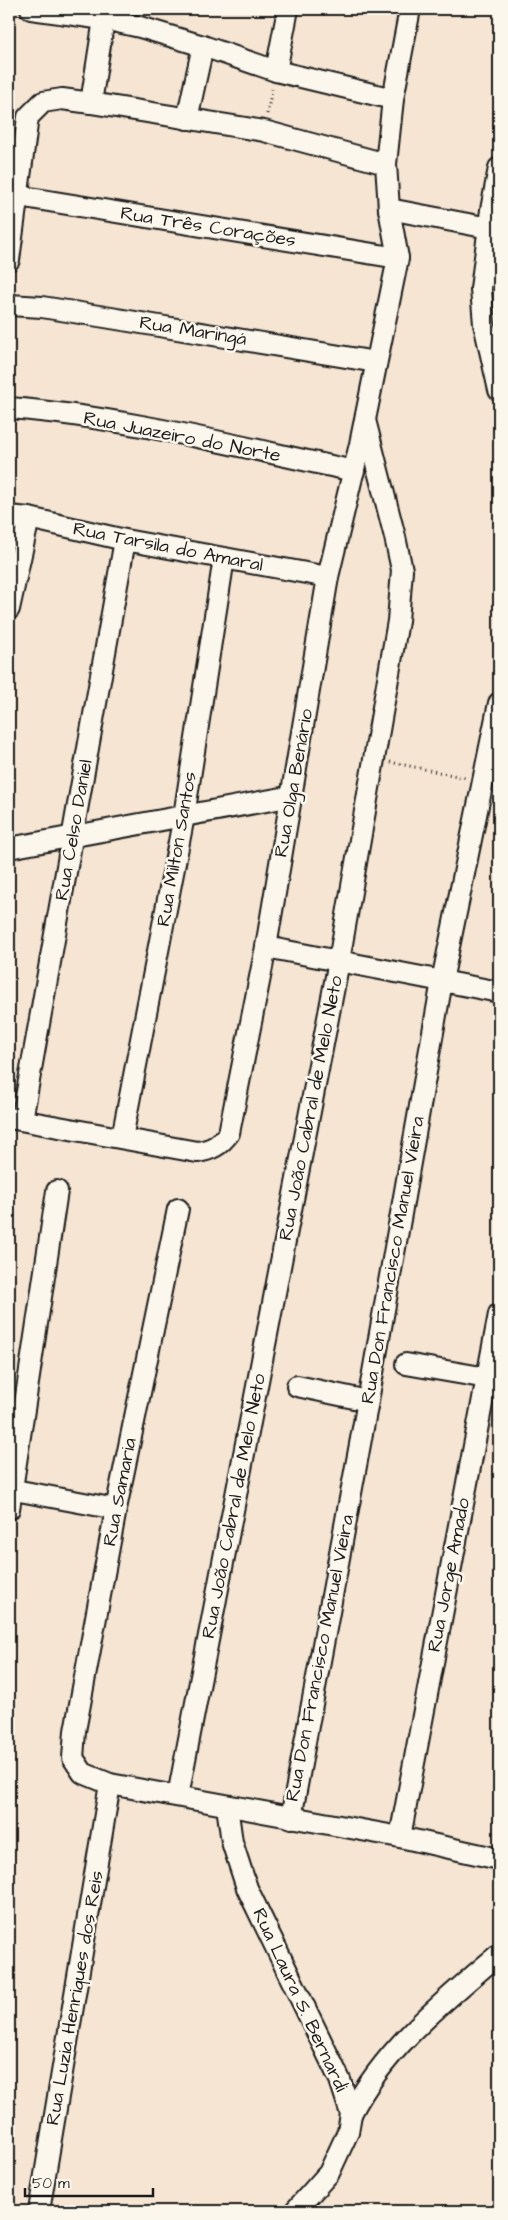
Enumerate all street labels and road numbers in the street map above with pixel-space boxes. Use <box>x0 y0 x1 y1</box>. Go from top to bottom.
street label: Rua Três Corações <box>118 200 298 254</box>
street label: Rua Maringá <box>137 309 249 354</box>
street label: Rua Juazeiro do Norte <box>81 405 283 469</box>
street label: Rua Tarsila do Amaral <box>71 515 265 579</box>
street label: Rua Olga Benário <box>268 706 321 860</box>
street label: Rua Celso Daniel <box>48 757 100 903</box>
street label: Rua Milton Santos <box>150 769 204 929</box>
street label: Rua João Cabral de Melo Neto <box>272 973 350 1243</box>
street label: Rua Don Francisco Manuel Vieira <box>354 1114 432 1406</box>
street label: Rua João Cabral de Melo Neto <box>195 1371 273 1641</box>
street label: Rua Samaria <box>96 1435 144 1548</box>
street label: Rua Jorge Amado <box>421 1495 478 1655</box>
street label: Rua Don Francisco Manuel Vieira <box>279 1512 361 1804</box>
street label: Rua Luzia Henriques dos Reis <box>39 1869 111 2127</box>
street label: Rua Laura S. Bernardi <box>246 1904 354 2096</box>

